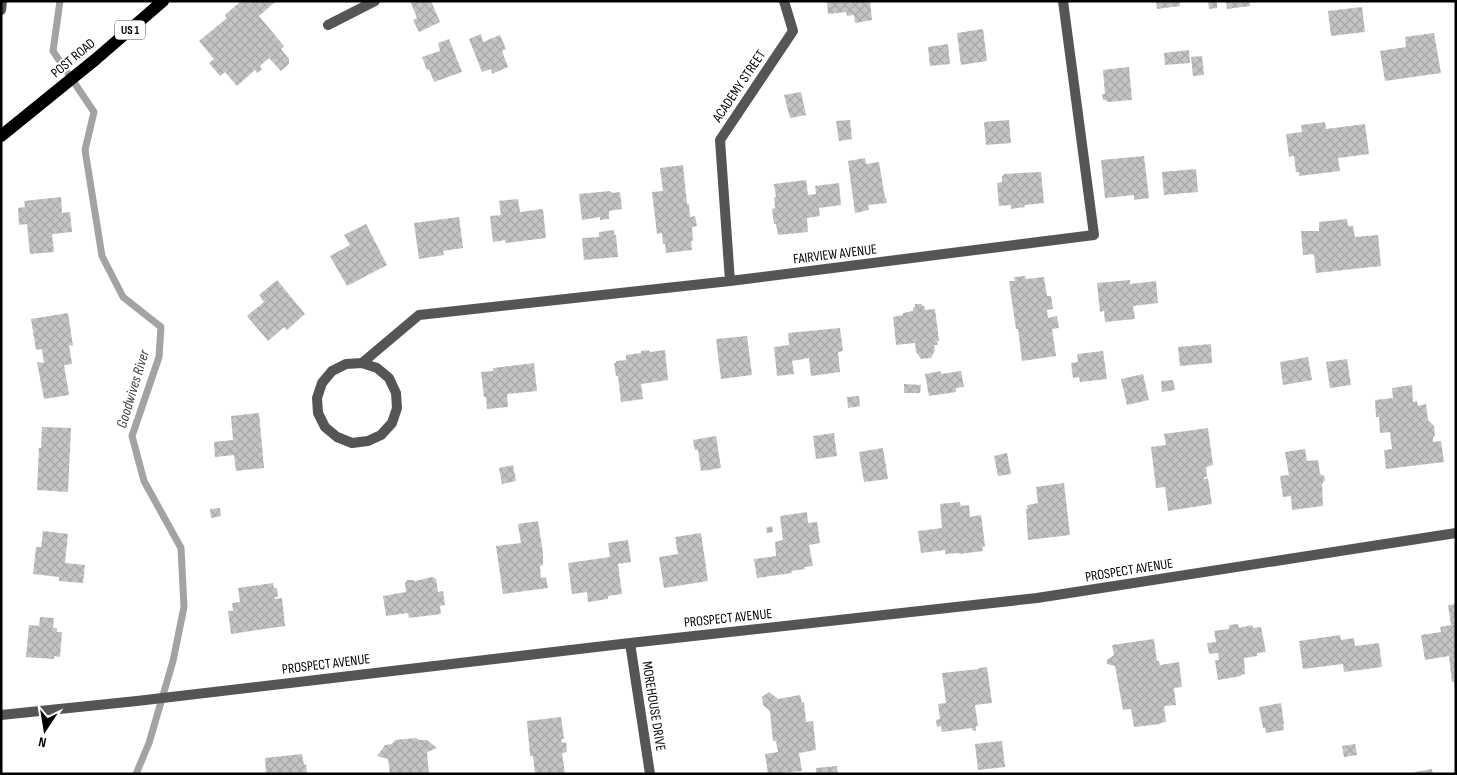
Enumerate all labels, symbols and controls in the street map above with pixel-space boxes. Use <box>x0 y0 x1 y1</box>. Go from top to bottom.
road number: US 1 <box>115 20 145 40</box>
street label: POST ROAD <box>47 35 99 81</box>
street label: ACADEMY STREET <box>708 47 769 126</box>
street label: FAIRVIEW AVENUE <box>792 240 878 268</box>
water label: Goodwives River <box>112 347 154 430</box>
street label: PROSPECT AVENUE <box>1084 555 1174 585</box>
street label: PROSPECT AVENUE <box>683 605 773 631</box>
street label: PROSPECT AVENUE <box>281 650 371 678</box>
street label: MOREHOUSE DRIVE <box>639 660 670 752</box>
north arrow <box>20 705 70 755</box>
text: N <box>37 733 48 751</box>

